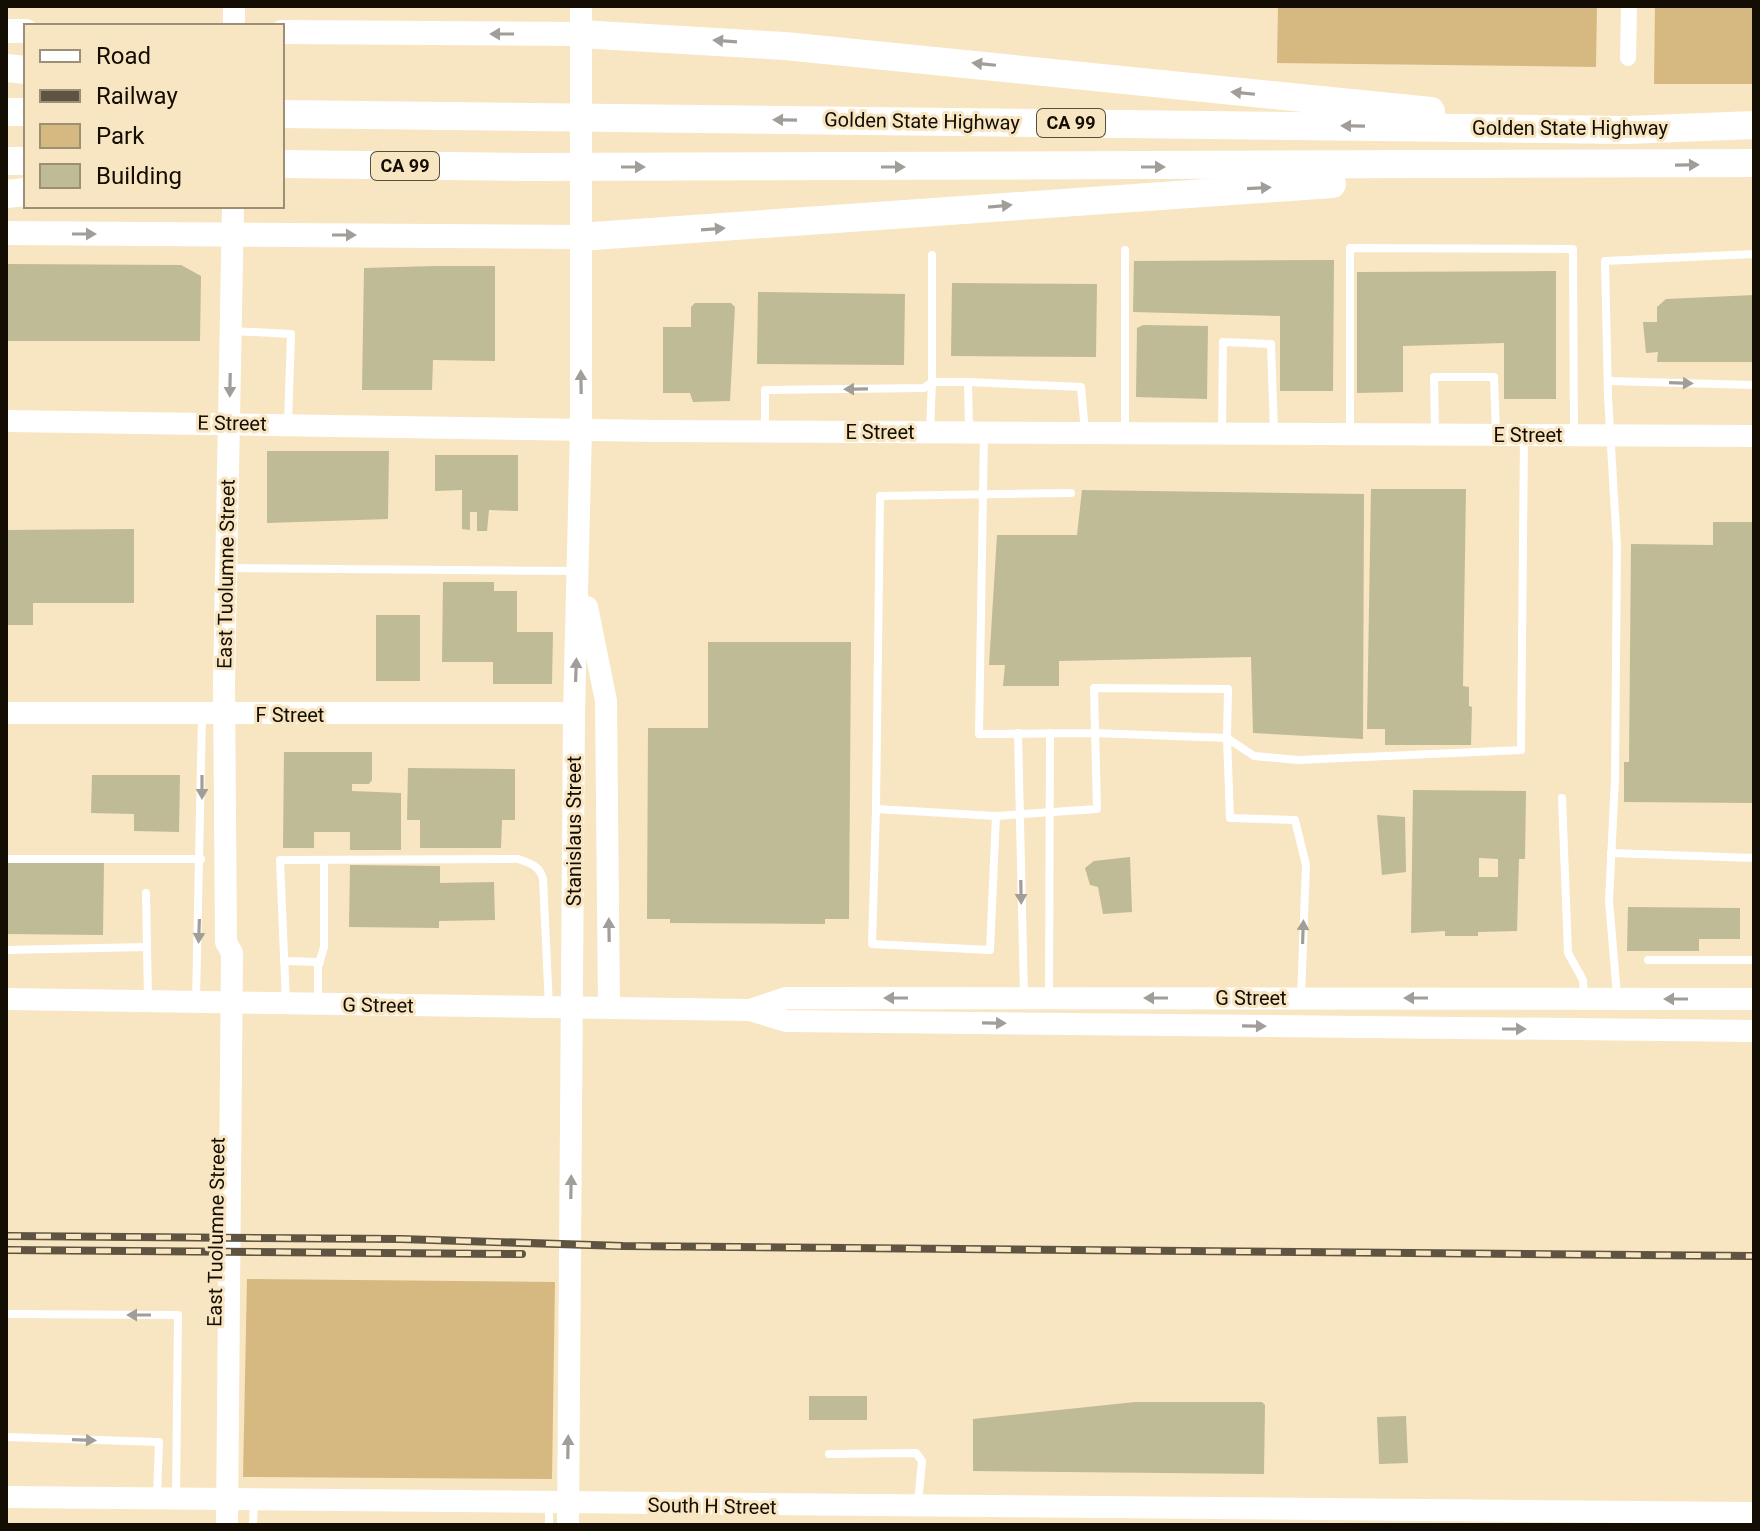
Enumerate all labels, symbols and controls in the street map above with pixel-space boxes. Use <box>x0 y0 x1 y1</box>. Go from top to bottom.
legend <box>24 24 284 208</box>
one-way arrow <box>489 28 514 40</box>
one-way arrow <box>712 34 737 47</box>
text: Road <box>96 42 151 70</box>
one-way arrow <box>971 58 996 71</box>
text: Railway <box>96 82 178 110</box>
one-way arrow <box>1230 86 1255 99</box>
street label: Golden State Highway <box>824 107 1021 135</box>
road number: CA 99 <box>1037 109 1105 137</box>
one-way arrow <box>772 114 797 126</box>
street label: Golden State Highway <box>1472 116 1668 140</box>
one-way arrow <box>1340 120 1365 133</box>
text: Park <box>96 122 145 150</box>
road number: CA 99 <box>371 152 439 180</box>
one-way arrow <box>1675 159 1700 172</box>
one-way arrow <box>621 161 646 173</box>
one-way arrow <box>881 161 906 173</box>
one-way arrow <box>1141 161 1166 173</box>
text: Building <box>96 162 182 190</box>
one-way arrow <box>1247 181 1272 194</box>
one-way arrow <box>988 199 1013 212</box>
one-way arrow <box>700 222 725 235</box>
one-way arrow <box>72 228 97 240</box>
one-way arrow <box>332 229 357 242</box>
one-way arrow <box>574 369 587 394</box>
one-way arrow <box>224 373 236 398</box>
one-way arrow <box>1669 376 1694 389</box>
one-way arrow <box>843 383 868 395</box>
street label: E Street <box>197 410 267 436</box>
street label: E Street <box>845 420 915 444</box>
street label: E Street <box>1493 423 1563 447</box>
street label: East Tuolumne Street <box>212 479 240 669</box>
one-way arrow <box>569 657 582 682</box>
street label: F Street <box>256 703 324 727</box>
street label: Stanislaus Street <box>562 756 586 906</box>
one-way arrow <box>196 775 208 800</box>
one-way arrow <box>1015 880 1028 905</box>
one-way arrow <box>602 917 615 942</box>
one-way arrow <box>192 919 205 944</box>
one-way arrow <box>1297 919 1310 944</box>
street label: G Street <box>1215 986 1287 1010</box>
street label: G Street <box>342 992 414 1018</box>
one-way arrow <box>883 992 908 1004</box>
one-way arrow <box>1143 992 1168 1004</box>
one-way arrow <box>1403 992 1428 1004</box>
one-way arrow <box>1663 993 1688 1005</box>
one-way arrow <box>982 1017 1007 1030</box>
one-way arrow <box>1242 1020 1267 1032</box>
one-way arrow <box>1502 1023 1527 1035</box>
street label: East Tuolumne Street <box>202 1137 230 1327</box>
one-way arrow <box>565 1174 577 1199</box>
one-way arrow <box>126 1309 151 1321</box>
one-way arrow <box>72 1433 97 1446</box>
one-way arrow <box>562 1434 575 1459</box>
street label: South H Street <box>647 1493 777 1519</box>

